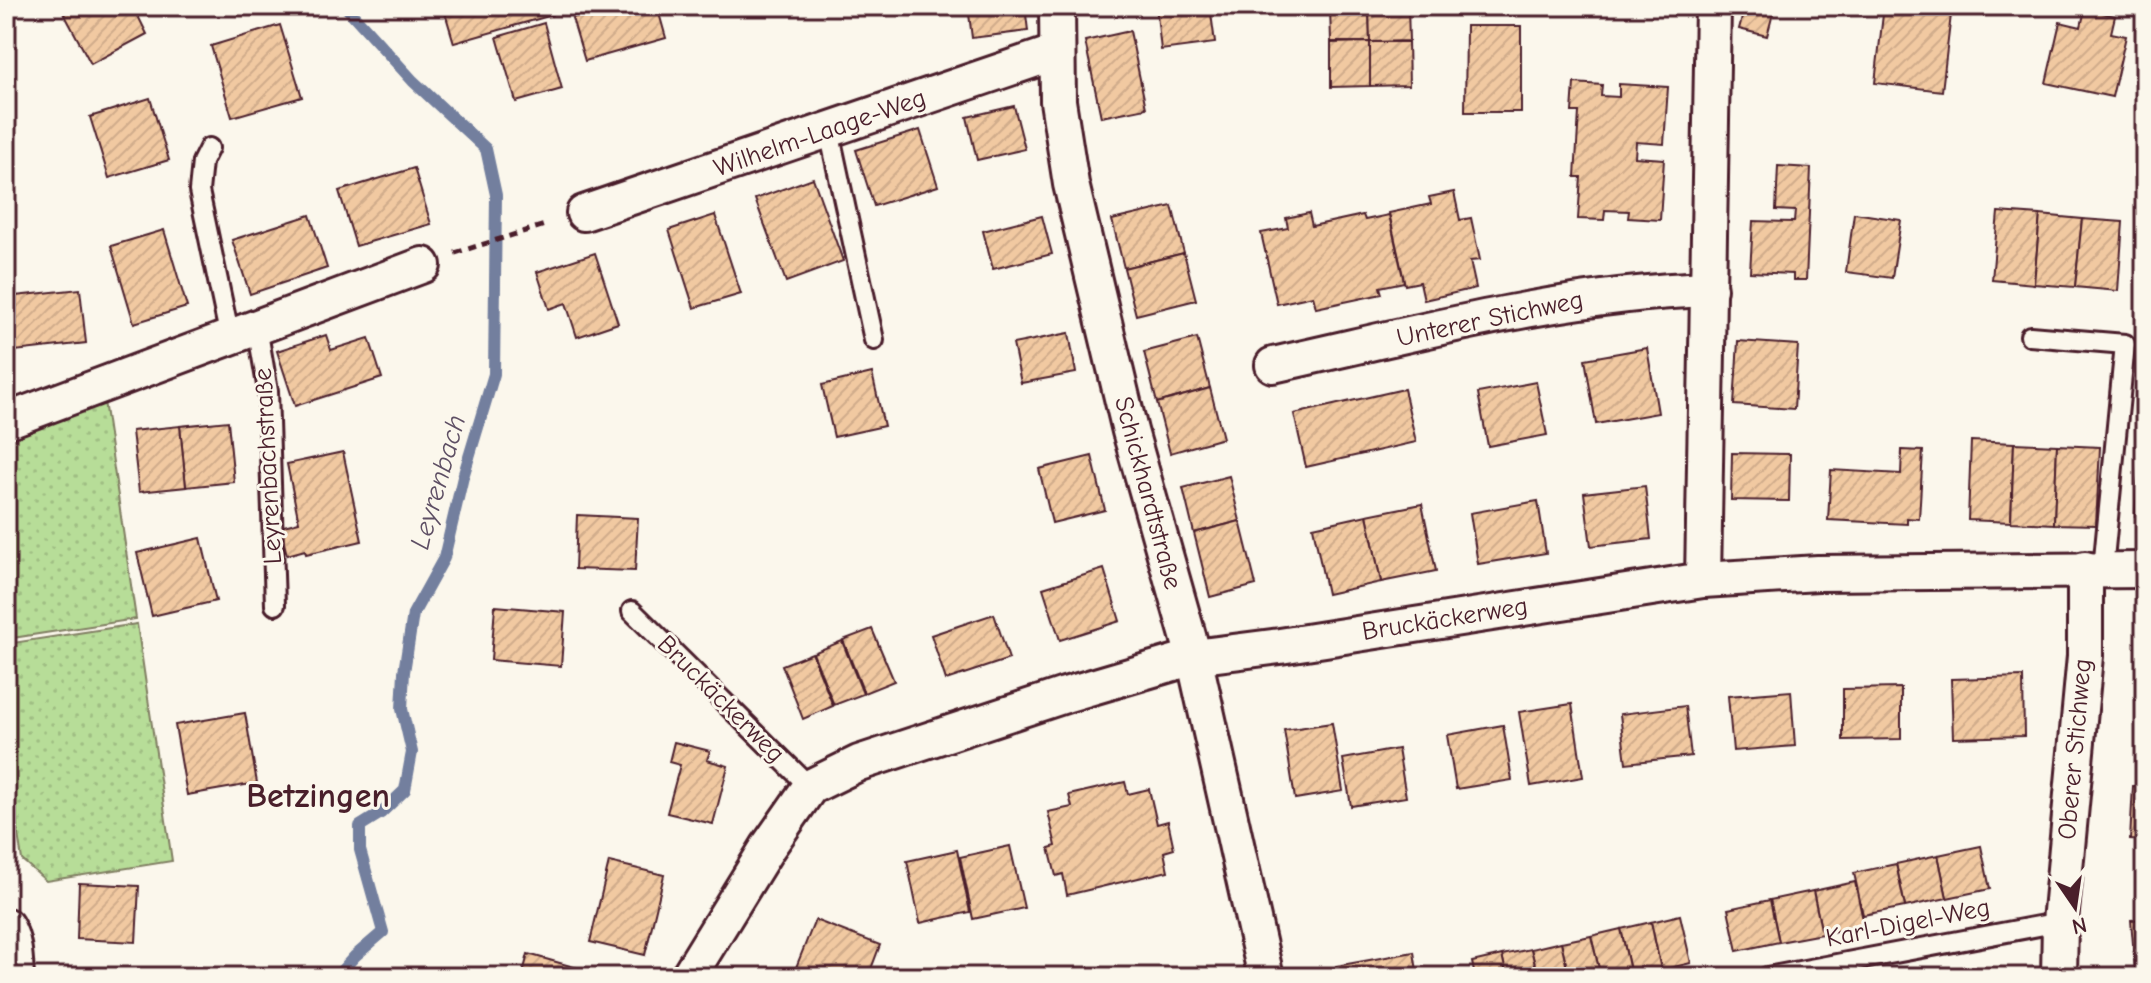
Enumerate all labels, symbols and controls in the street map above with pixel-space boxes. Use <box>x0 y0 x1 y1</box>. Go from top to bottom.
street label: Wilhelm-Laage-Weg <box>710 83 930 183</box>
street label: Unterer Stichweg <box>1394 285 1586 353</box>
street label: Leyrenbachstraße <box>248 367 288 565</box>
street label: Schickhardtstraße <box>1108 393 1188 593</box>
water label: Leyrenbach <box>404 411 472 553</box>
street label: Bruckäckerweg <box>1360 591 1530 647</box>
street label: Bruckäckerweg <box>651 629 791 769</box>
street label: Oberer Stichweg <box>2052 657 2098 841</box>
district label: Betzingen <box>246 776 390 816</box>
north arrow <box>2035 867 2115 947</box>
street label: Karl-Digel-Weg <box>1823 892 1993 954</box>
text: N <box>2069 911 2089 940</box>

